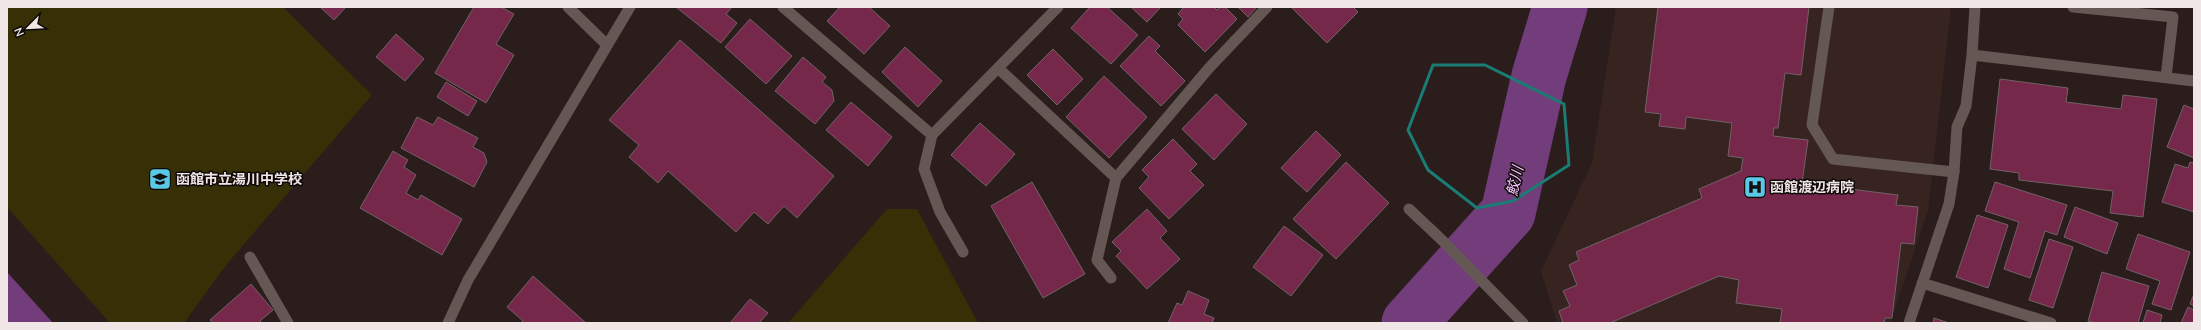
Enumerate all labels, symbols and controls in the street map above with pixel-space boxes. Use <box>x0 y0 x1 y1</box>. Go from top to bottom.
north arrow <box>8 8 48 48</box>
text: N <box>11 25 27 39</box>
water label: 鮫川 <box>1502 162 1528 198</box>
school or university icon: 函館市立湯川中学校 <box>147 166 173 192</box>
place label: 函館市立湯川中学校 <box>176 170 302 188</box>
hospital icon: 函館渡辺病院 <box>1742 174 1768 200</box>
place label: 函館渡辺病院 <box>1770 178 1854 196</box>

